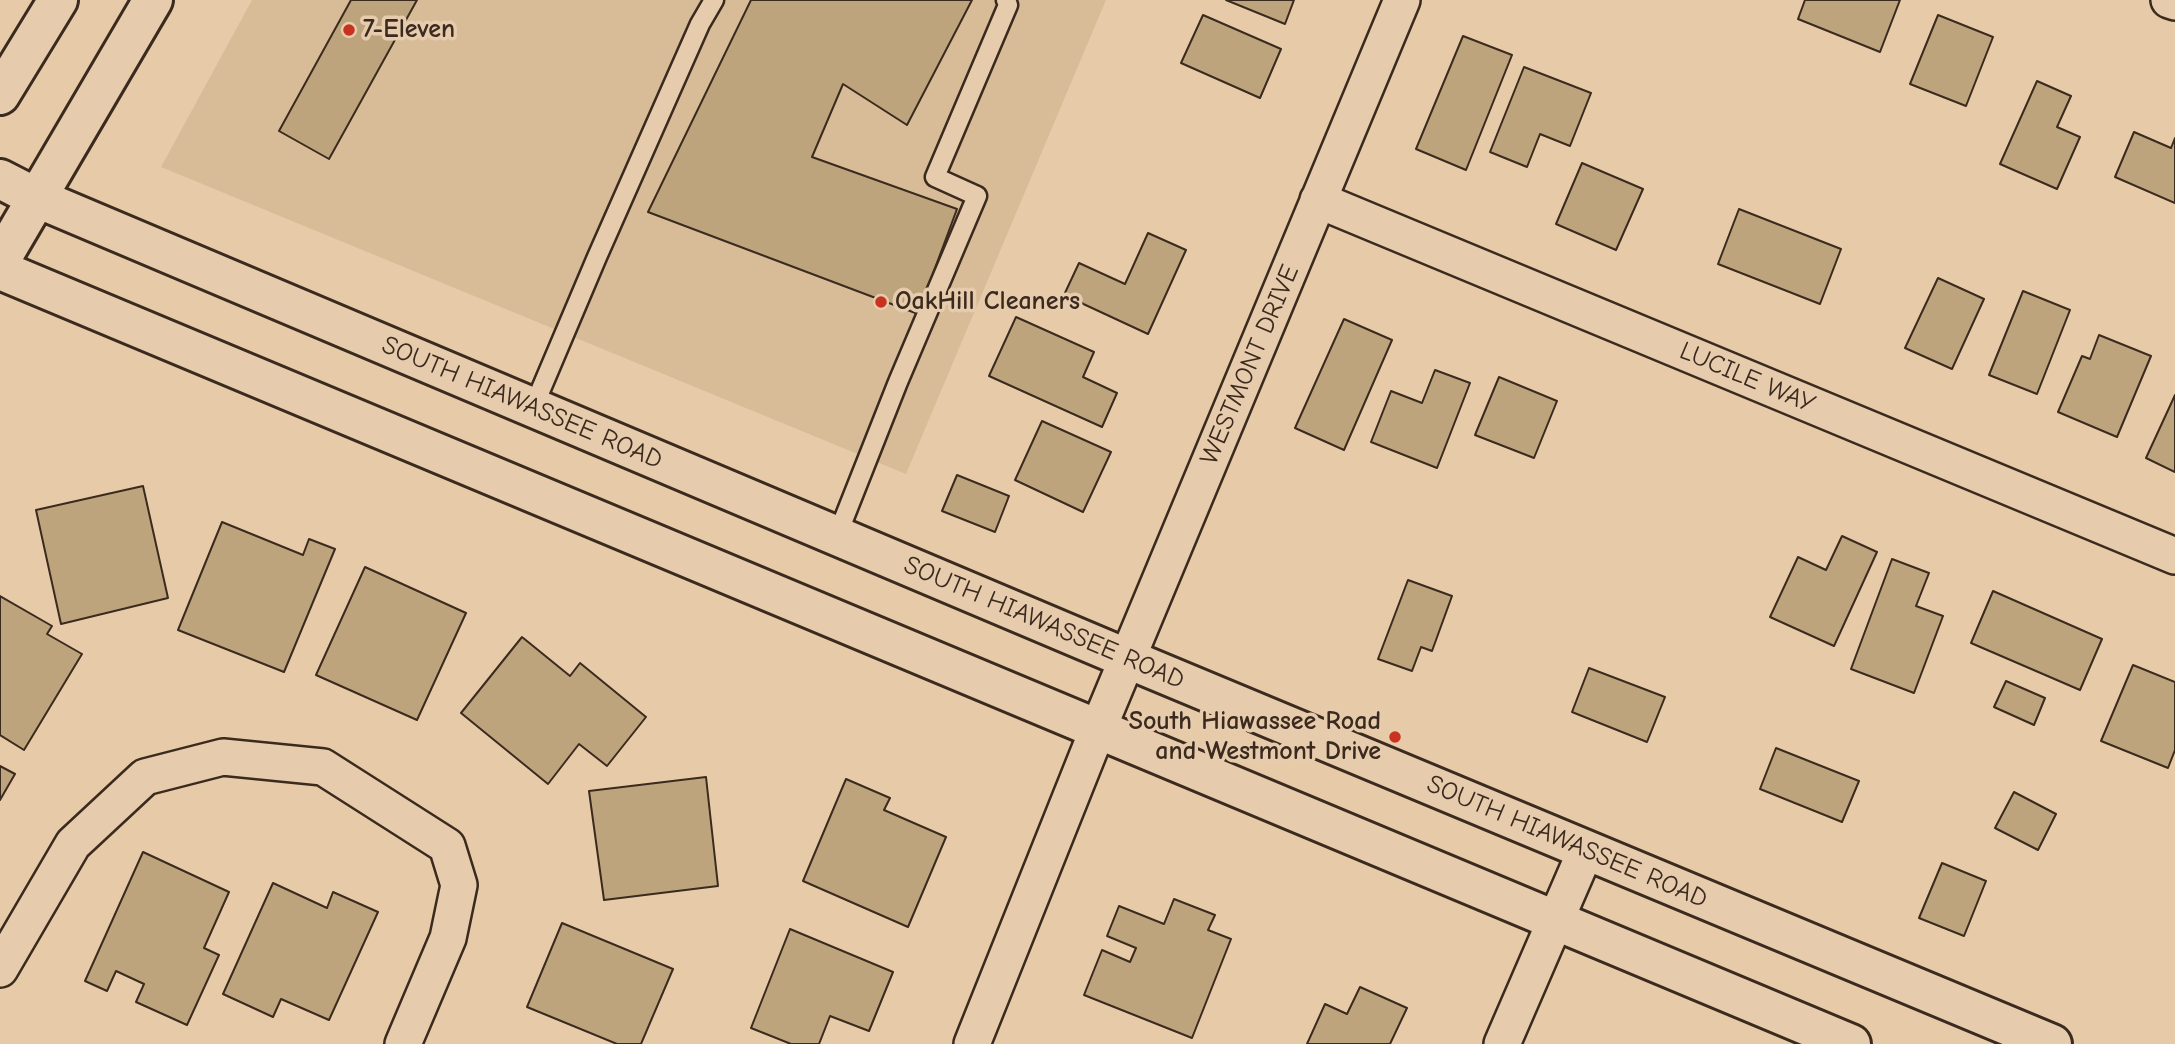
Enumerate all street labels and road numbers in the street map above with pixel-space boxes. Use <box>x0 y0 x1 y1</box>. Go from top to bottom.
street label: WESTMONT DRIVE <box>1194 260 1306 470</box>
street label: SOUTH HIAWASSEE ROAD <box>377 330 667 476</box>
street label: LUCILE WAY <box>1675 336 1819 420</box>
street label: SOUTH HIAWASSEE ROAD <box>899 550 1189 696</box>
street label: SOUTH HIAWASSEE ROAD <box>1422 769 1712 915</box>

